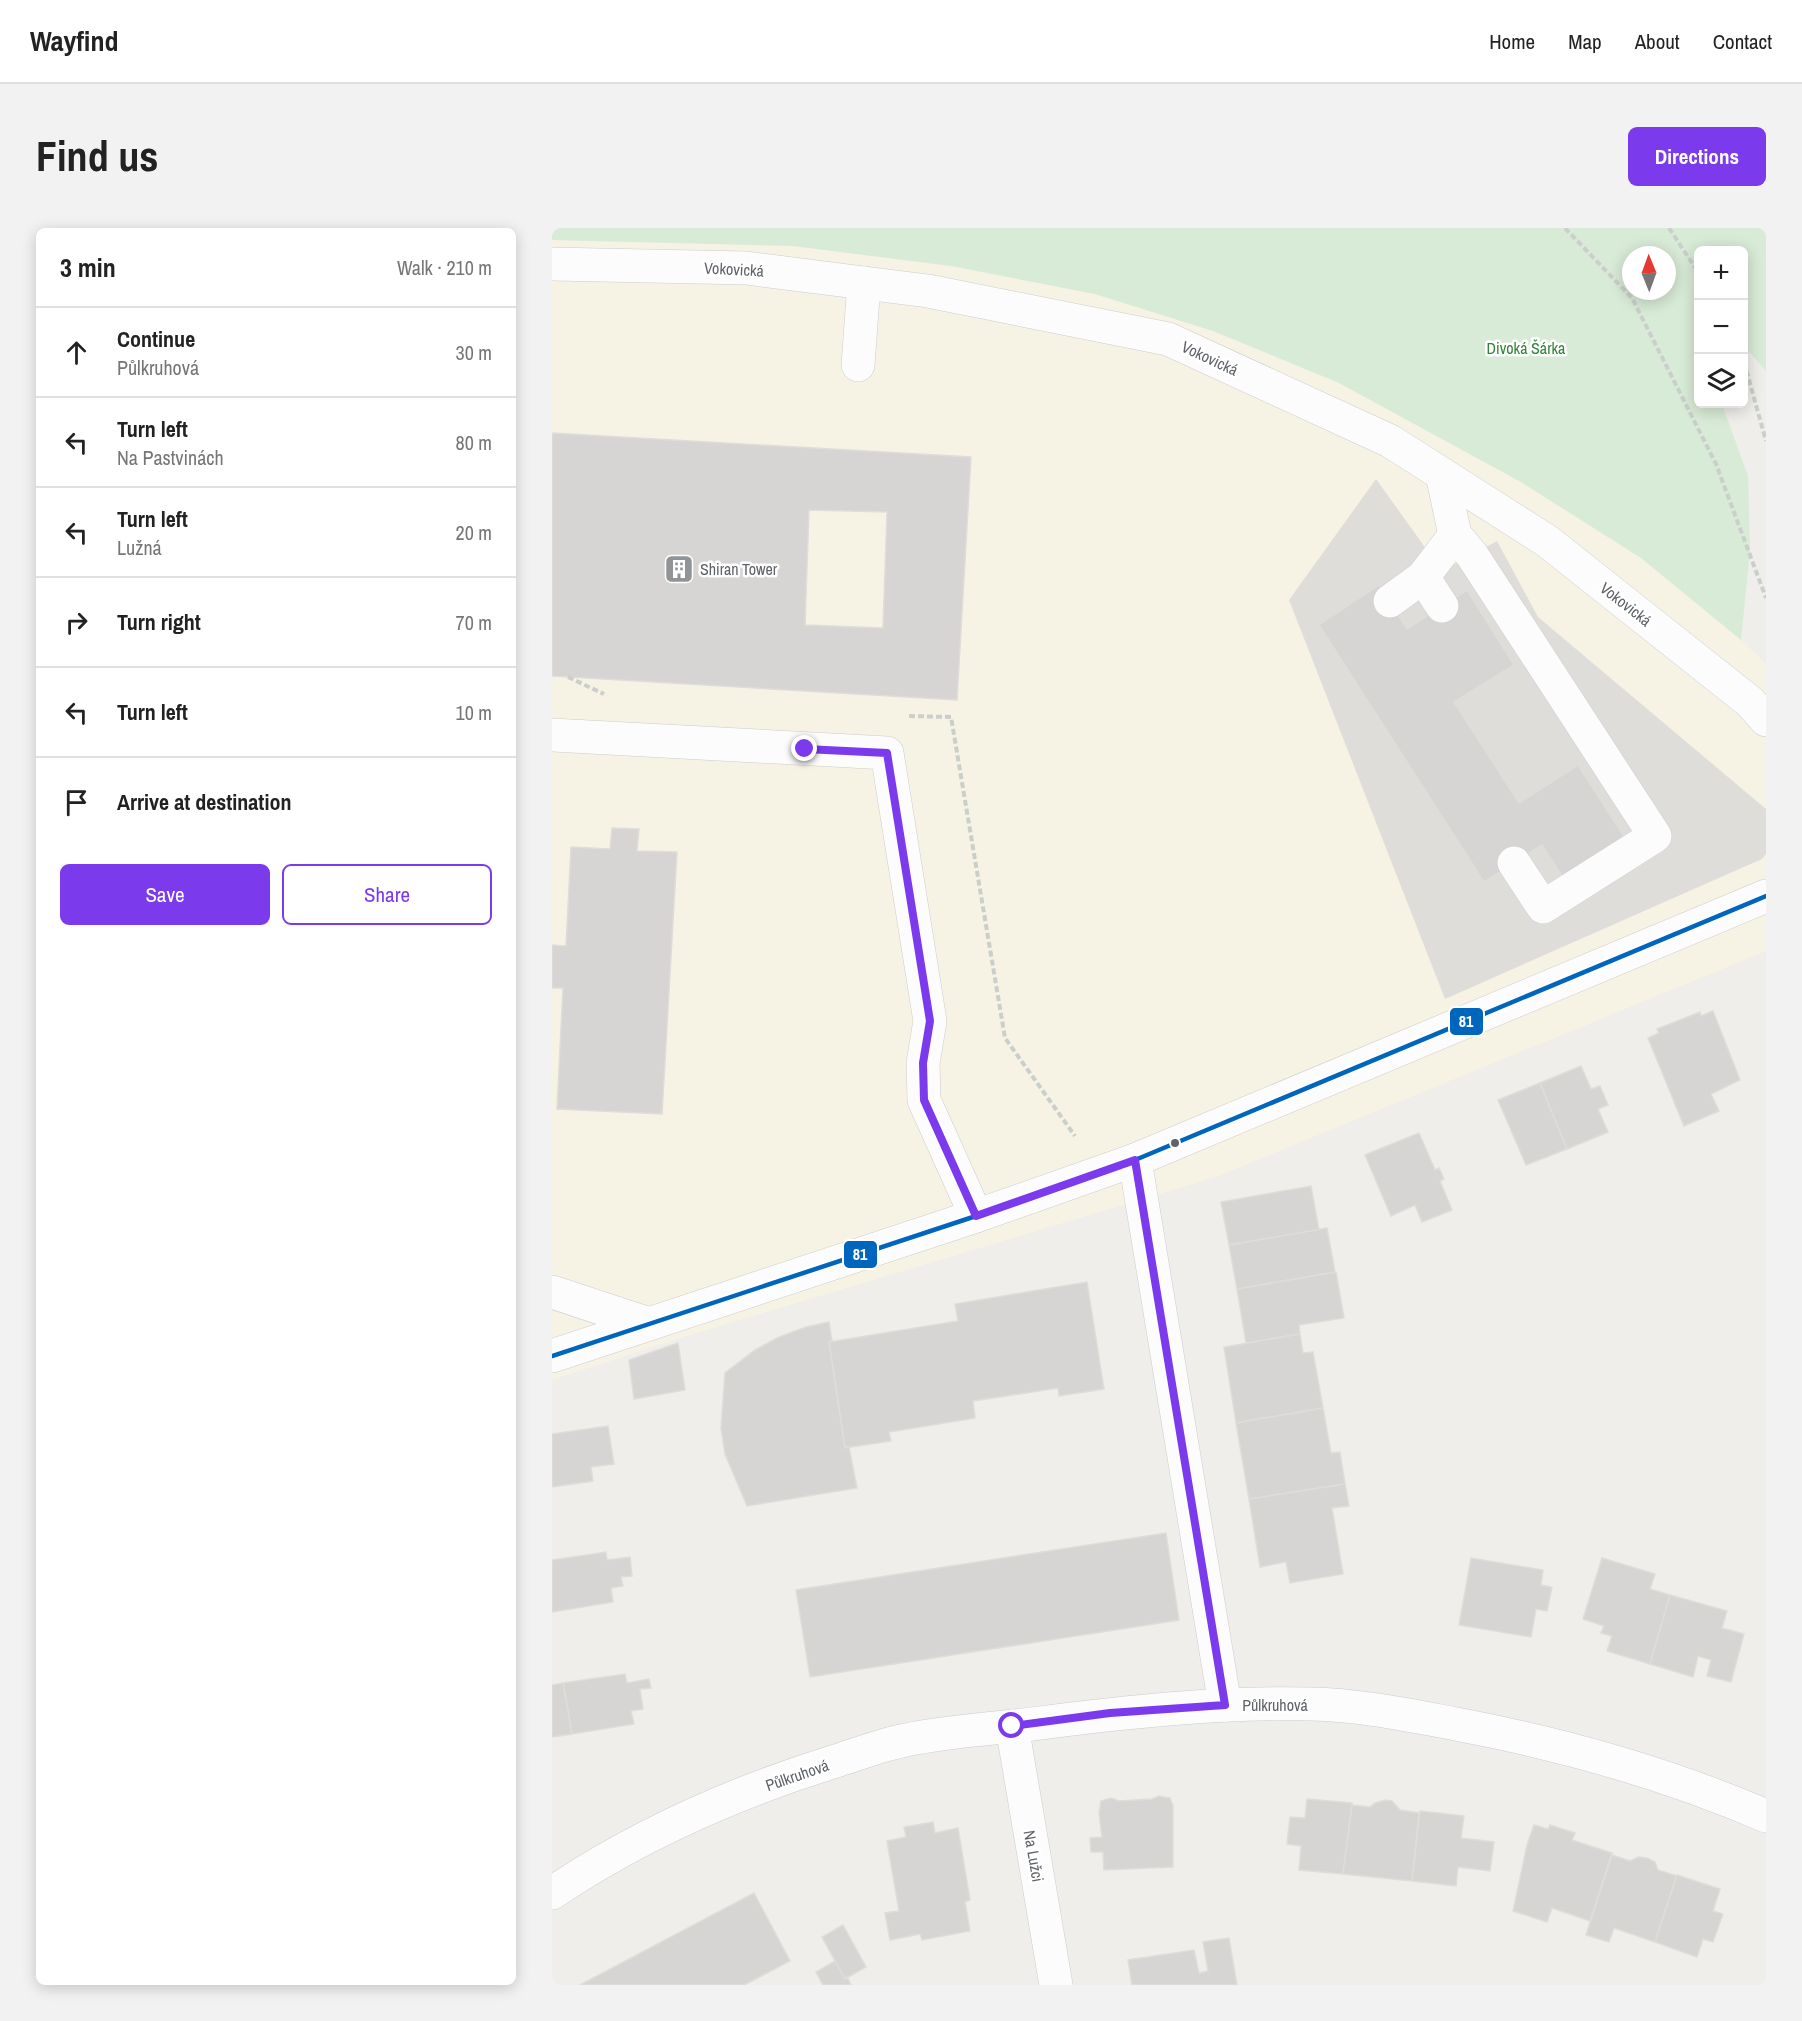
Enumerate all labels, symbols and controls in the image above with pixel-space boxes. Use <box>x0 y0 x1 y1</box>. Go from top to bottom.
text: Wayfind <box>30 22 118 60</box>
text: Home <box>1489 27 1535 56</box>
text: Map <box>1568 27 1602 56</box>
text: About <box>1635 27 1680 56</box>
text: Contact <box>1713 27 1772 56</box>
button: Directions <box>1628 127 1766 186</box>
text: Find us <box>36 128 158 184</box>
north arrow <box>1622 246 1676 300</box>
map controls <box>1694 246 1748 408</box>
button: + <box>1694 246 1748 300</box>
text: 3 min <box>60 250 116 285</box>
text: Walk · 210 m <box>397 254 492 281</box>
street label: Vokovická <box>704 256 765 282</box>
button: − <box>1694 300 1748 354</box>
text: Continue <box>117 324 195 354</box>
street label: Vokovická <box>1178 335 1242 381</box>
icon: ahead <box>60 336 93 369</box>
park label: Divoká Šárka <box>1487 337 1566 359</box>
text: 30 m <box>456 339 492 366</box>
text: Půlkruhová <box>117 354 199 381</box>
button: layers <box>1694 354 1748 408</box>
text: Turn left <box>117 414 188 444</box>
icon: left <box>60 426 93 459</box>
text: 80 m <box>456 429 492 456</box>
text: Na Pastvinách <box>117 444 224 471</box>
text: Turn left <box>117 504 188 534</box>
icon: left <box>60 516 93 549</box>
text: 20 m <box>456 519 492 546</box>
text: Lužná <box>117 534 162 561</box>
building icon: Shiran Tower <box>663 553 695 585</box>
place label: Shiran Tower <box>700 558 778 580</box>
street label: Vokovická <box>1596 577 1657 632</box>
icon: right <box>60 606 93 639</box>
text: Turn right <box>117 607 201 637</box>
text: 70 m <box>456 609 492 636</box>
icon: left <box>60 696 93 729</box>
text: Turn left <box>117 697 188 727</box>
text: 10 m <box>456 699 492 726</box>
route end <box>791 735 817 761</box>
icon: arrive <box>60 786 93 819</box>
text: Arrive at destination <box>117 787 291 817</box>
button: Save <box>60 864 270 925</box>
button: Share <box>282 864 492 925</box>
line badge: 81 <box>1449 1007 1484 1036</box>
text: 81 <box>1459 1010 1474 1032</box>
unlabelled marker <box>1169 1137 1181 1149</box>
line badge: 81 <box>843 1240 878 1269</box>
text: 81 <box>853 1243 868 1265</box>
street label: Půlkruhová <box>1242 1694 1309 1716</box>
route start <box>998 1712 1024 1738</box>
street label: Půlkruhová <box>762 1754 832 1796</box>
street label: Na Lužci <box>1019 1829 1049 1883</box>

